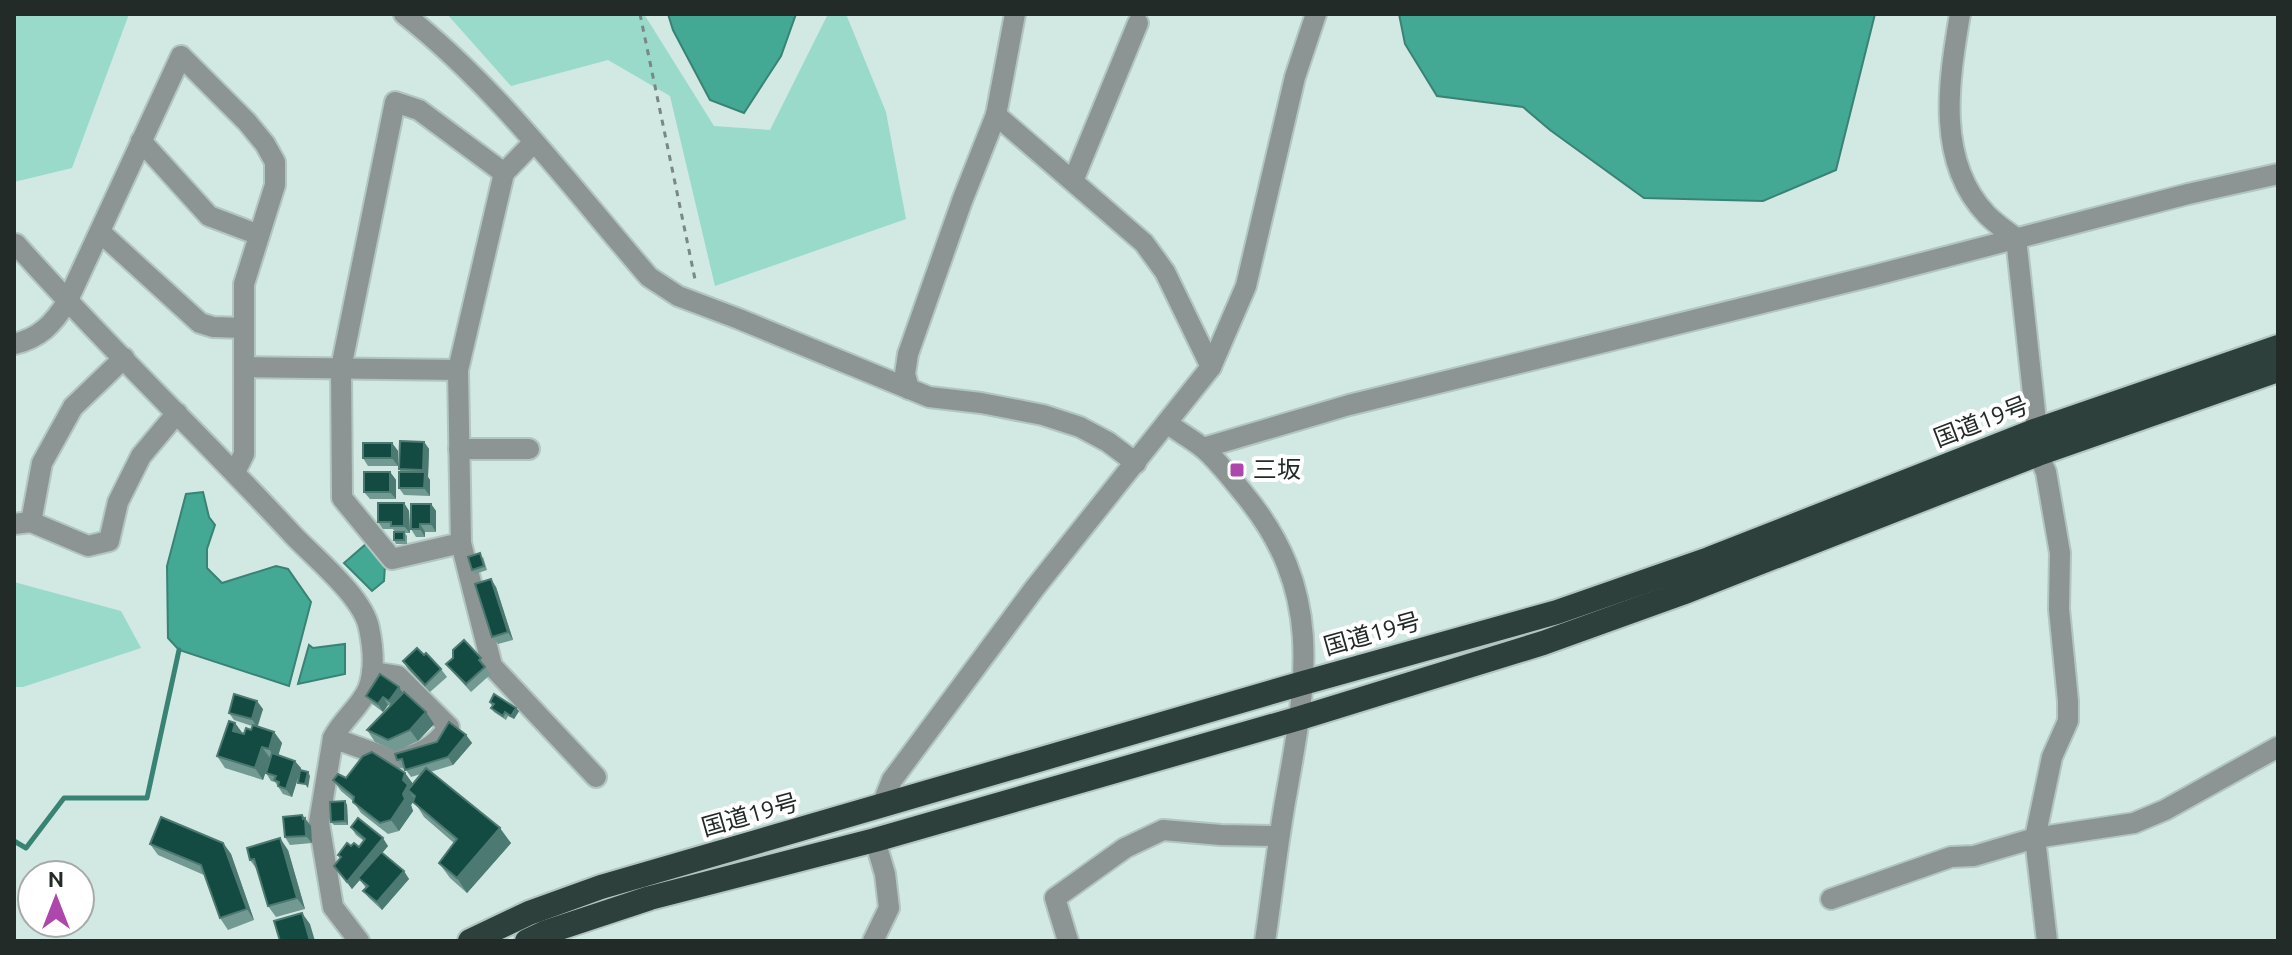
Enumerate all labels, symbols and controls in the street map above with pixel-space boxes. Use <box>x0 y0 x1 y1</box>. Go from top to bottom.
street label: 国道19号 <box>1930 391 2032 452</box>
place label: 三坂 <box>1253 456 1301 483</box>
marker: 三坂 <box>1228 461 1246 479</box>
street label: 国道19号 <box>1321 607 1423 660</box>
street label: 国道19号 <box>699 788 801 841</box>
north arrow <box>16 859 96 939</box>
text: N <box>48 866 64 891</box>

